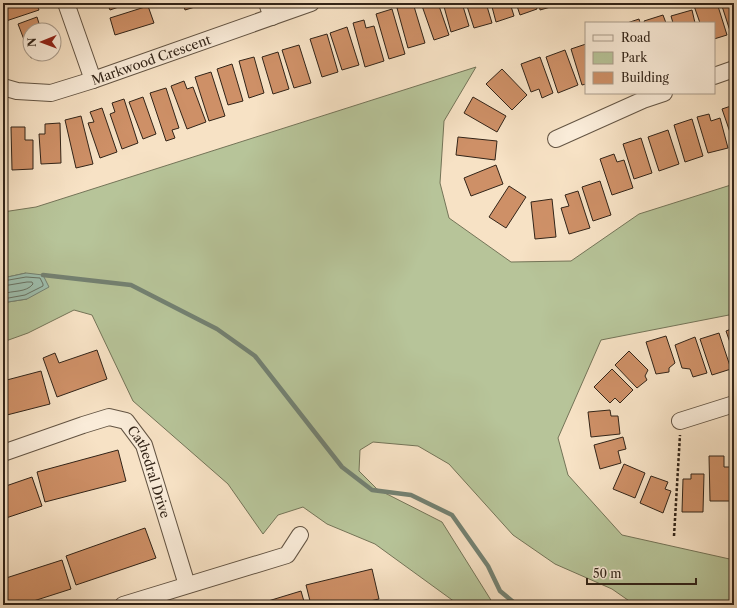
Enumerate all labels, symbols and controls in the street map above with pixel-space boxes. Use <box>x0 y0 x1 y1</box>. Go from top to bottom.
north arrow <box>22 22 62 62</box>
legend <box>585 22 715 94</box>
text: Road <box>621 30 651 45</box>
street label: Markwood Crescent <box>89 31 213 88</box>
text: N <box>25 37 39 47</box>
text: Park <box>621 50 648 65</box>
text: Building <box>621 70 669 85</box>
street label: Cathedral Drive <box>124 422 174 520</box>
scale bar <box>587 560 696 586</box>
text: 50 m <box>593 566 622 581</box>

